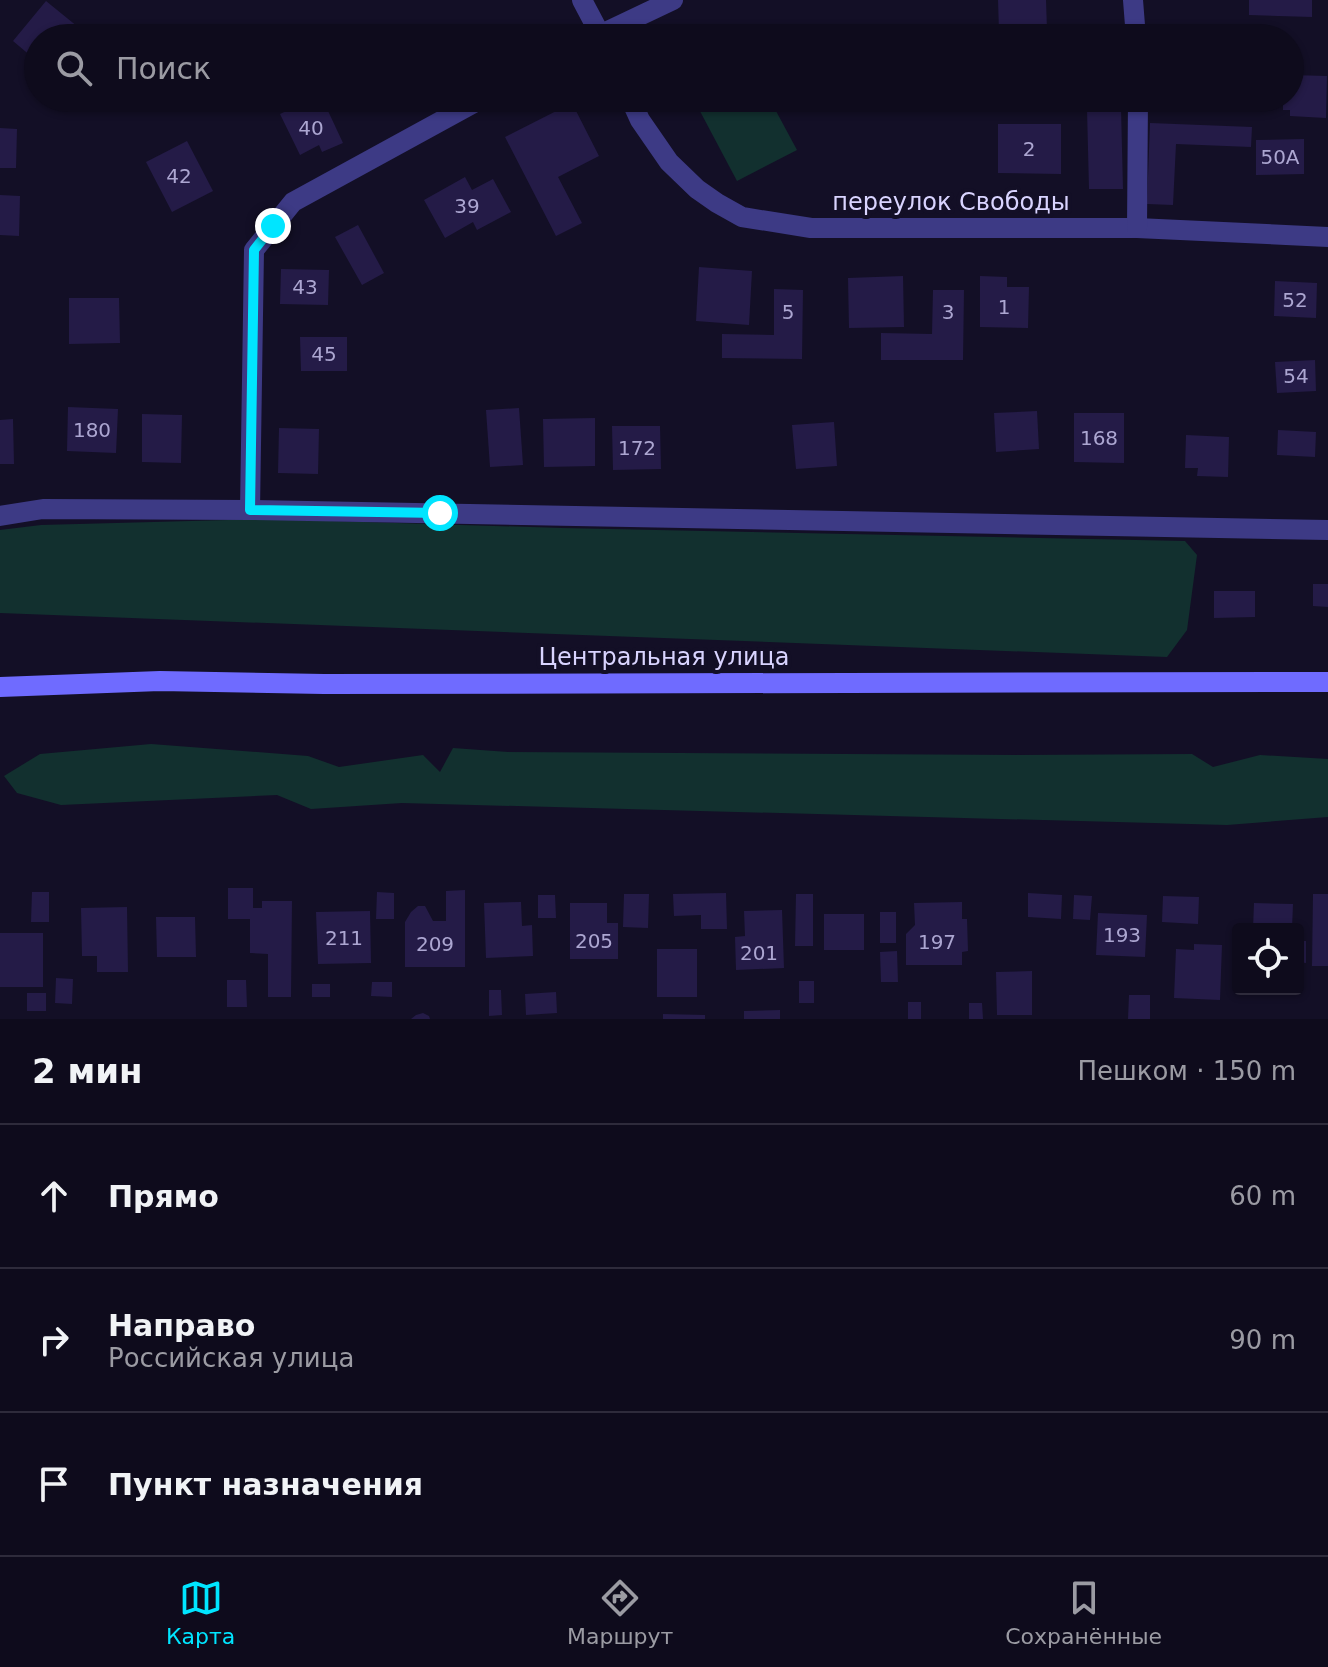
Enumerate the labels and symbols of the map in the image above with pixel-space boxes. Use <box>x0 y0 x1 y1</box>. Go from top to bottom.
house number: 40 <box>298 116 324 140</box>
house number: 2 <box>1023 137 1035 161</box>
house number: 50А <box>1260 145 1300 169</box>
house number: 42 <box>166 164 192 188</box>
street label: переулок Свободы <box>832 188 1070 216</box>
house number: 39 <box>454 194 480 218</box>
route end <box>255 208 291 244</box>
house number: 43 <box>292 275 318 299</box>
house number: 52 <box>1282 288 1308 312</box>
house number: 1 <box>998 295 1010 319</box>
house number: 5 <box>782 300 794 324</box>
house number: 3 <box>942 300 954 324</box>
house number: 45 <box>311 342 337 366</box>
house number: 54 <box>1283 364 1309 388</box>
house number: 180 <box>73 418 111 442</box>
house number: 168 <box>1080 426 1118 450</box>
house number: 172 <box>618 436 656 460</box>
route start <box>422 495 458 531</box>
street label: Центральная улица <box>538 643 790 671</box>
house number: 193 <box>1103 923 1141 947</box>
house number: 211 <box>325 926 363 950</box>
house number: 205 <box>575 929 613 953</box>
house number: 197 <box>918 930 956 954</box>
house number: 209 <box>416 932 454 956</box>
house number: 201 <box>740 941 778 965</box>

